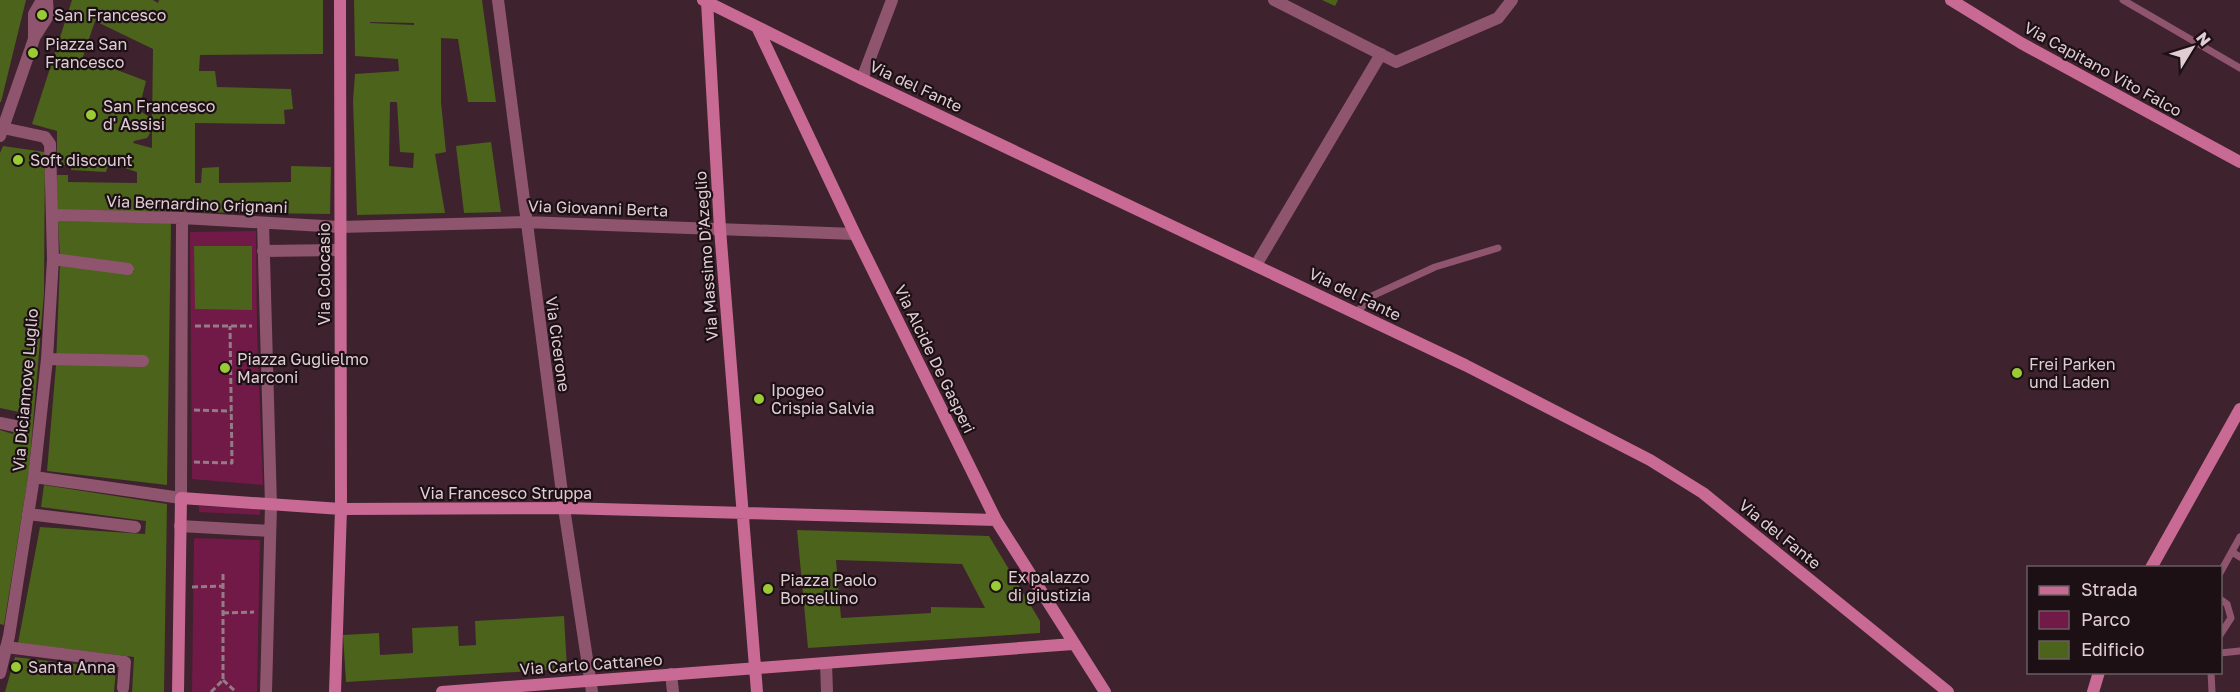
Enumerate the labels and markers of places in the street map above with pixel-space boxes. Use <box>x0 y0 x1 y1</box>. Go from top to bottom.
place label: San Francesco <box>54 5 166 25</box>
marker: San Francesco <box>35 8 49 22</box>
place label: Piazza San Francesco <box>45 34 127 72</box>
marker: Piazza San Francesco <box>26 46 40 60</box>
place label: San Francesco d' Assisi <box>103 96 215 134</box>
marker: San Francesco d' Assisi <box>84 108 98 122</box>
place label: Soft discount <box>30 150 133 170</box>
marker: Soft discount <box>11 153 25 167</box>
place label: Piazza Guglielmo Marconi <box>237 349 369 387</box>
place label: Frei Parken und Laden <box>2029 354 2116 392</box>
marker: Piazza Guglielmo Marconi <box>218 361 232 375</box>
marker: Frei Parken und Laden <box>2010 366 2024 380</box>
place label: Ipogeo Crispia Salvia <box>771 380 874 418</box>
marker: Ipogeo Crispia Salvia <box>752 392 766 406</box>
place label: Ex palazzo di giustizia <box>1008 567 1091 605</box>
place label: Piazza Paolo Borsellino <box>780 570 877 608</box>
marker: Ex palazzo di giustizia <box>989 579 1003 593</box>
marker: Piazza Paolo Borsellino <box>761 582 775 596</box>
place label: Santa Anna <box>28 657 116 677</box>
marker: Santa Anna <box>9 660 23 674</box>

